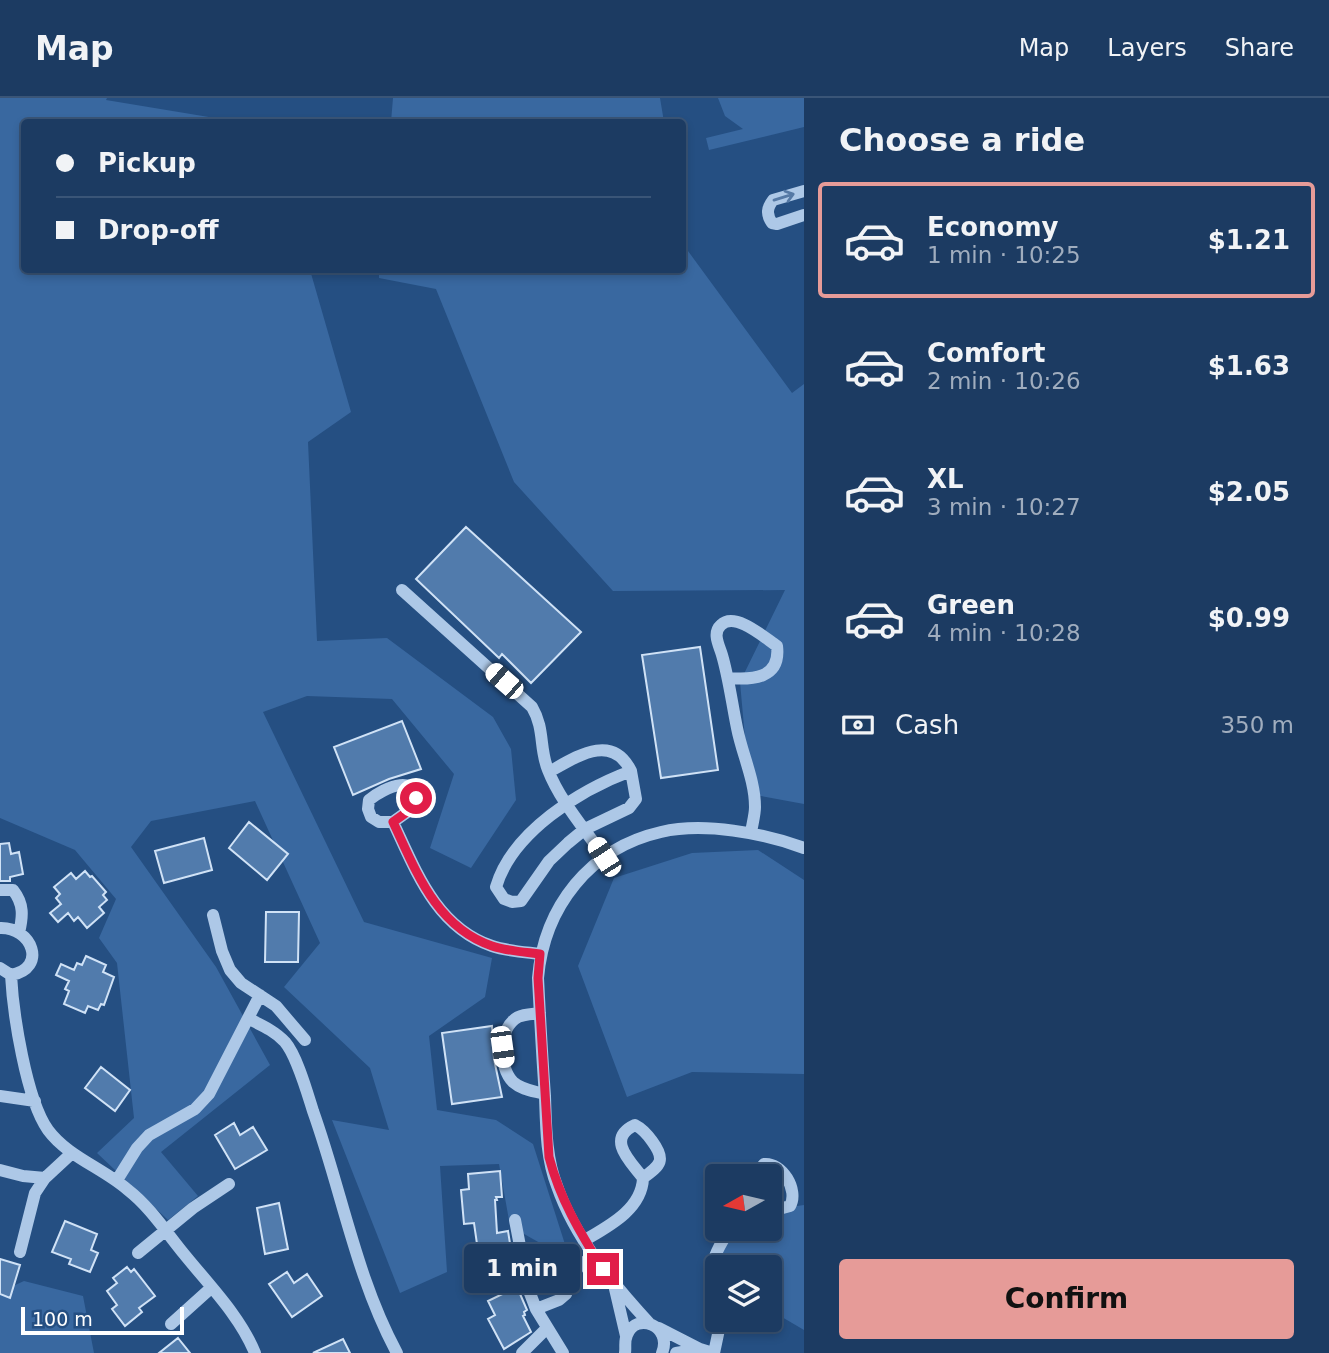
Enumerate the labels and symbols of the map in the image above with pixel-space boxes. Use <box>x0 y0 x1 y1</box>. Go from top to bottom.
one-way arrow <box>772 190 794 203</box>
car <box>482 659 527 703</box>
route start <box>400 782 432 814</box>
car <box>584 834 625 880</box>
car <box>489 1025 516 1069</box>
north arrow <box>705 1164 782 1241</box>
callout: 1 min <box>463 1244 578 1294</box>
route end <box>587 1253 619 1285</box>
scale bar <box>21 1304 184 1336</box>

